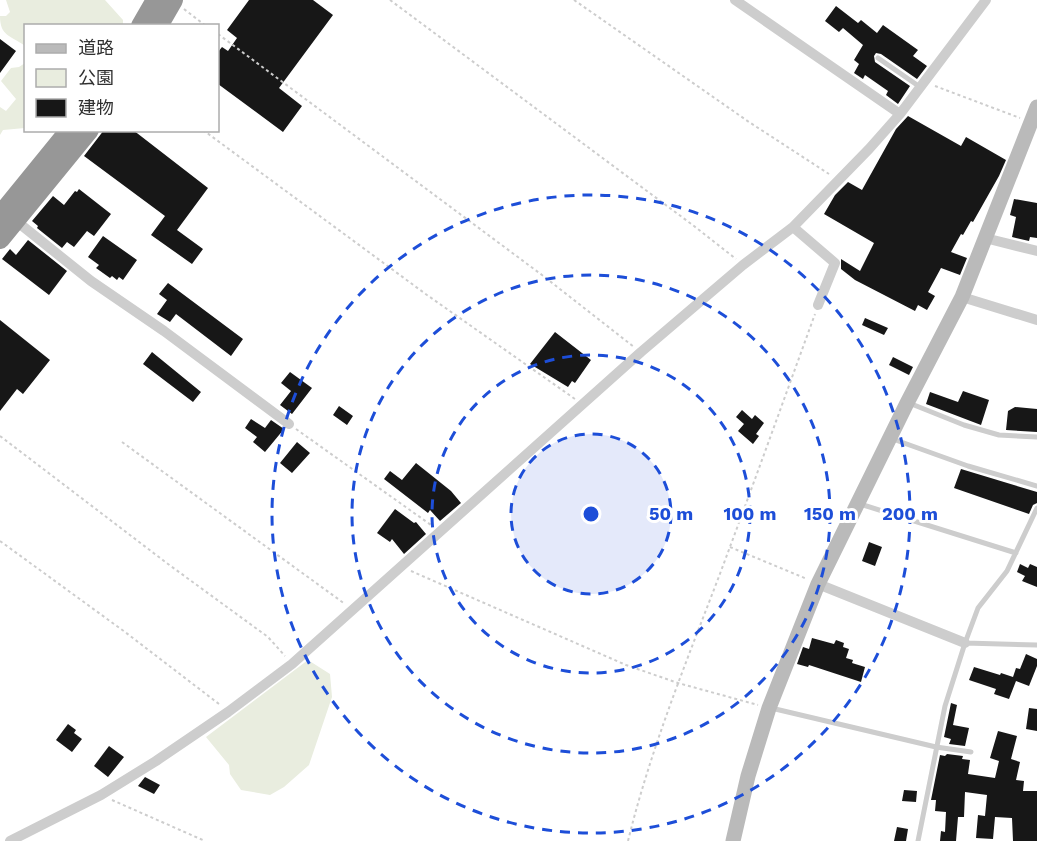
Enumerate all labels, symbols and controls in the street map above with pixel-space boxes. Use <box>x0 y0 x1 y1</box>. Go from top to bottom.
legend <box>24 24 219 132</box>
text: 道路 <box>78 37 114 58</box>
text: 公園 <box>78 67 114 88</box>
text: 建物 <box>78 97 114 118</box>
text: 50 m <box>649 503 693 524</box>
text: 100 m <box>723 503 777 524</box>
text: 150 m <box>804 503 856 524</box>
text: 200 m <box>882 503 938 524</box>
centre of rings <box>581 504 601 524</box>

